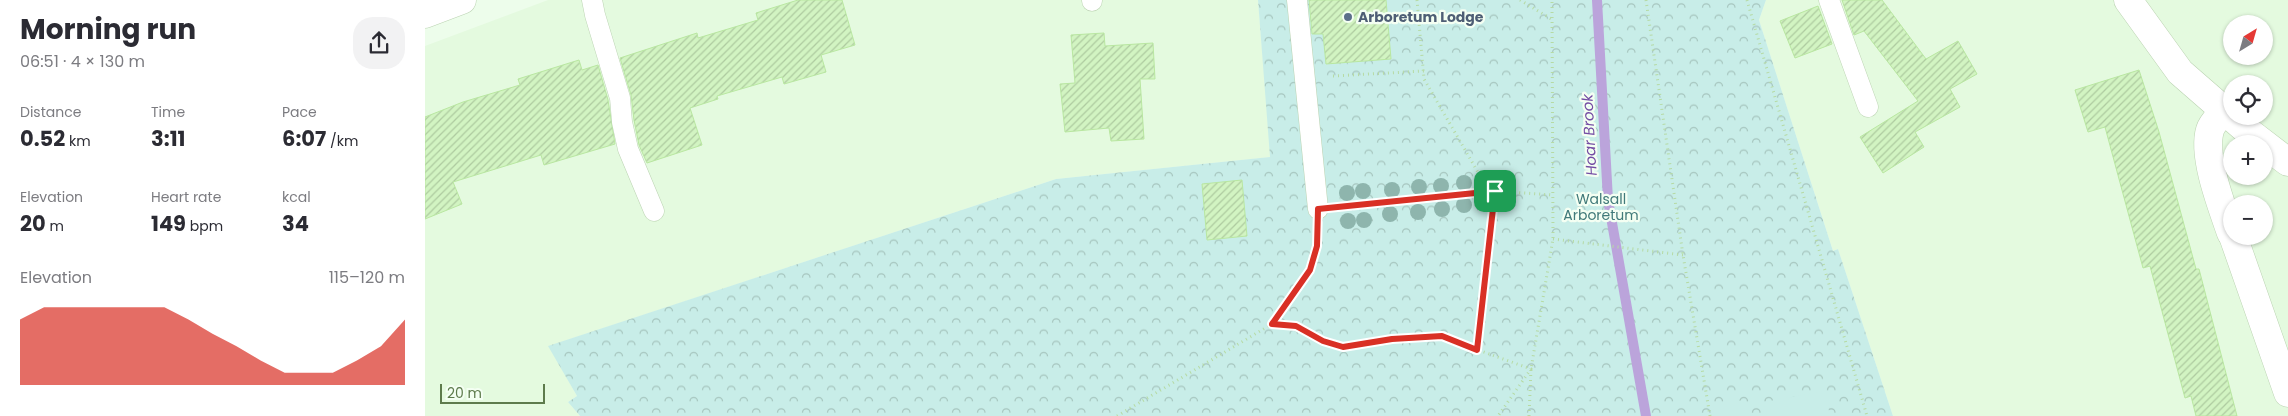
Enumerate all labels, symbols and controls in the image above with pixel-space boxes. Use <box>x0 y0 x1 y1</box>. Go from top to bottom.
place label: Arboretum Lodge <box>1358 7 1484 27</box>
text: Morning run <box>20 10 196 49</box>
marker: Arboretum Lodge <box>1342 11 1354 23</box>
north arrow <box>2223 15 2273 65</box>
map controls <box>2223 15 2273 245</box>
button: share <box>353 17 405 69</box>
text: 06:51 · 4 × 130 m <box>20 50 145 73</box>
button: locate <box>2223 75 2273 125</box>
water label: Hoar Brook <box>1576 92 1602 176</box>
text: Distance <box>20 102 81 122</box>
text: Time <box>151 102 185 122</box>
text: Pace <box>282 102 317 122</box>
text: 0.52 <box>20 124 65 153</box>
text: 3:11 <box>151 124 185 153</box>
text: 6:07 <box>282 124 326 153</box>
text: km <box>65 131 91 151</box>
text: /km <box>326 131 358 151</box>
button: + <box>2223 135 2273 185</box>
pin <box>1474 170 1516 212</box>
icon: arrive <box>1481 177 1509 205</box>
text: Elevation <box>20 187 83 207</box>
text: Heart rate <box>151 187 221 207</box>
text: kcal <box>282 187 311 207</box>
park label: Walsall Arboretum <box>1563 189 1639 225</box>
button: − <box>2223 195 2273 245</box>
text: 20 <box>20 209 46 238</box>
text: 149 <box>151 209 186 238</box>
text: 34 <box>282 209 309 238</box>
text: m <box>46 216 64 236</box>
text: bpm <box>186 216 223 236</box>
text: Elevation <box>20 266 92 289</box>
text: 115–120 m <box>329 266 405 289</box>
scale bar <box>440 381 545 404</box>
text: 20 m <box>447 383 482 403</box>

